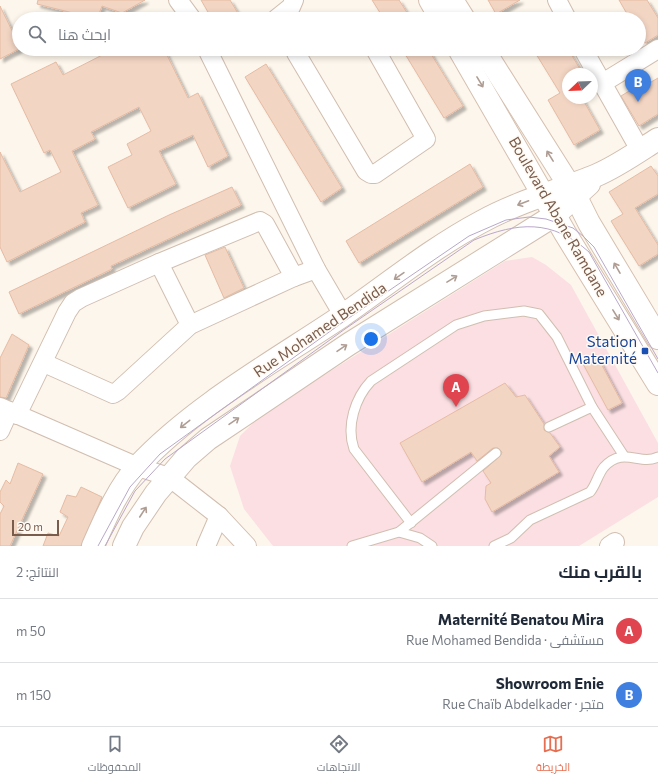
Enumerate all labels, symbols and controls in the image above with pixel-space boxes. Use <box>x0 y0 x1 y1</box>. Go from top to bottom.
search box <box>12 12 646 56</box>
icon: search <box>26 23 48 45</box>
text: ابحث هنا <box>58 25 111 43</box>
north arrow <box>562 68 598 104</box>
pin: B <box>625 69 651 102</box>
one-way arrow <box>476 76 484 88</box>
street label: Boulevard Abane Ramdane <box>506 133 612 300</box>
one-way arrow <box>546 150 554 162</box>
one-way arrow <box>517 200 529 208</box>
one-way arrow <box>613 263 621 274</box>
one-way arrow <box>394 272 405 280</box>
one-way arrow <box>446 275 457 283</box>
street label: Rue Mohamed Bendida <box>249 278 389 380</box>
one-way arrow <box>612 309 620 320</box>
your location <box>361 329 381 349</box>
place label: Station Maternité <box>569 332 637 367</box>
one-way arrow <box>336 344 347 352</box>
marker: Station Maternité <box>640 346 650 356</box>
pin: A <box>443 374 469 407</box>
one-way arrow <box>229 417 240 425</box>
one-way arrow <box>179 420 190 428</box>
one-way arrow <box>139 507 147 518</box>
scale bar <box>12 518 59 537</box>
text: 20 m <box>18 520 43 533</box>
text: بالقرب منك <box>559 561 642 582</box>
text: النتائج: 2 <box>16 564 59 580</box>
text: Maternité Benatou Mira <box>438 610 604 628</box>
text: 50 m <box>16 623 46 639</box>
text: A <box>624 623 634 639</box>
text: مستشفى · Rue Mohamed Bendida <box>406 632 604 648</box>
text: Showroom Enie <box>496 674 604 692</box>
text: 150 m <box>16 687 51 703</box>
text: B <box>625 687 633 703</box>
text: متجر · Rue Chaïb Abdelkader <box>442 696 604 712</box>
tab: المحفوظات <box>88 733 141 777</box>
tab: الاتجاهات <box>317 733 360 777</box>
tab: الخريطة <box>536 733 570 777</box>

